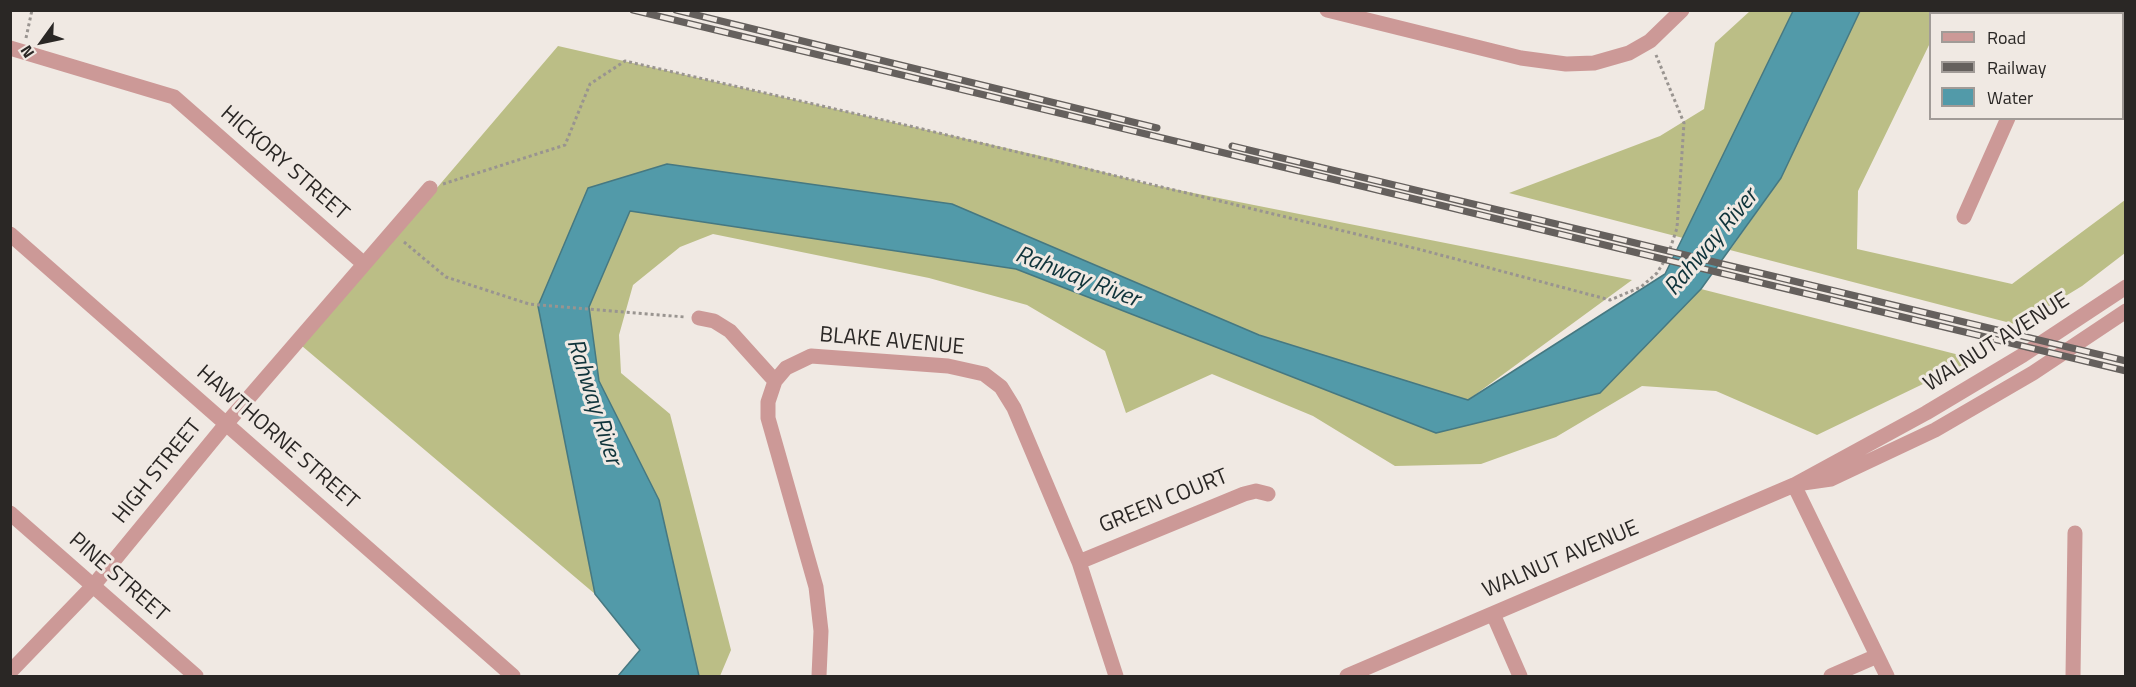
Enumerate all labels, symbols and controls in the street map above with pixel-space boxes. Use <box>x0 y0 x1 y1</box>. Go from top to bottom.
north arrow <box>12 12 72 72</box>
legend <box>1929 12 2124 120</box>
text: Road <box>1987 24 2026 51</box>
text: N <box>14 41 40 63</box>
text: Railway <box>1987 54 2046 81</box>
text: Water <box>1987 84 2033 111</box>
street label: HICKORY STREET <box>214 101 354 227</box>
water label: Rahway River <box>1659 184 1765 302</box>
water label: Rahway River <box>1011 241 1143 315</box>
street label: WALNUT AVENUE <box>1919 288 2075 398</box>
street label: BLAKE AVENUE <box>818 323 966 361</box>
water label: Rahway River <box>559 335 627 469</box>
street label: HAWTHORNE STREET <box>190 360 364 516</box>
street label: HIGH STREET <box>108 415 208 529</box>
street label: GREEN COURT <box>1096 464 1232 540</box>
street label: WALNUT AVENUE <box>1479 515 1643 605</box>
street label: PINE STREET <box>63 528 173 628</box>

